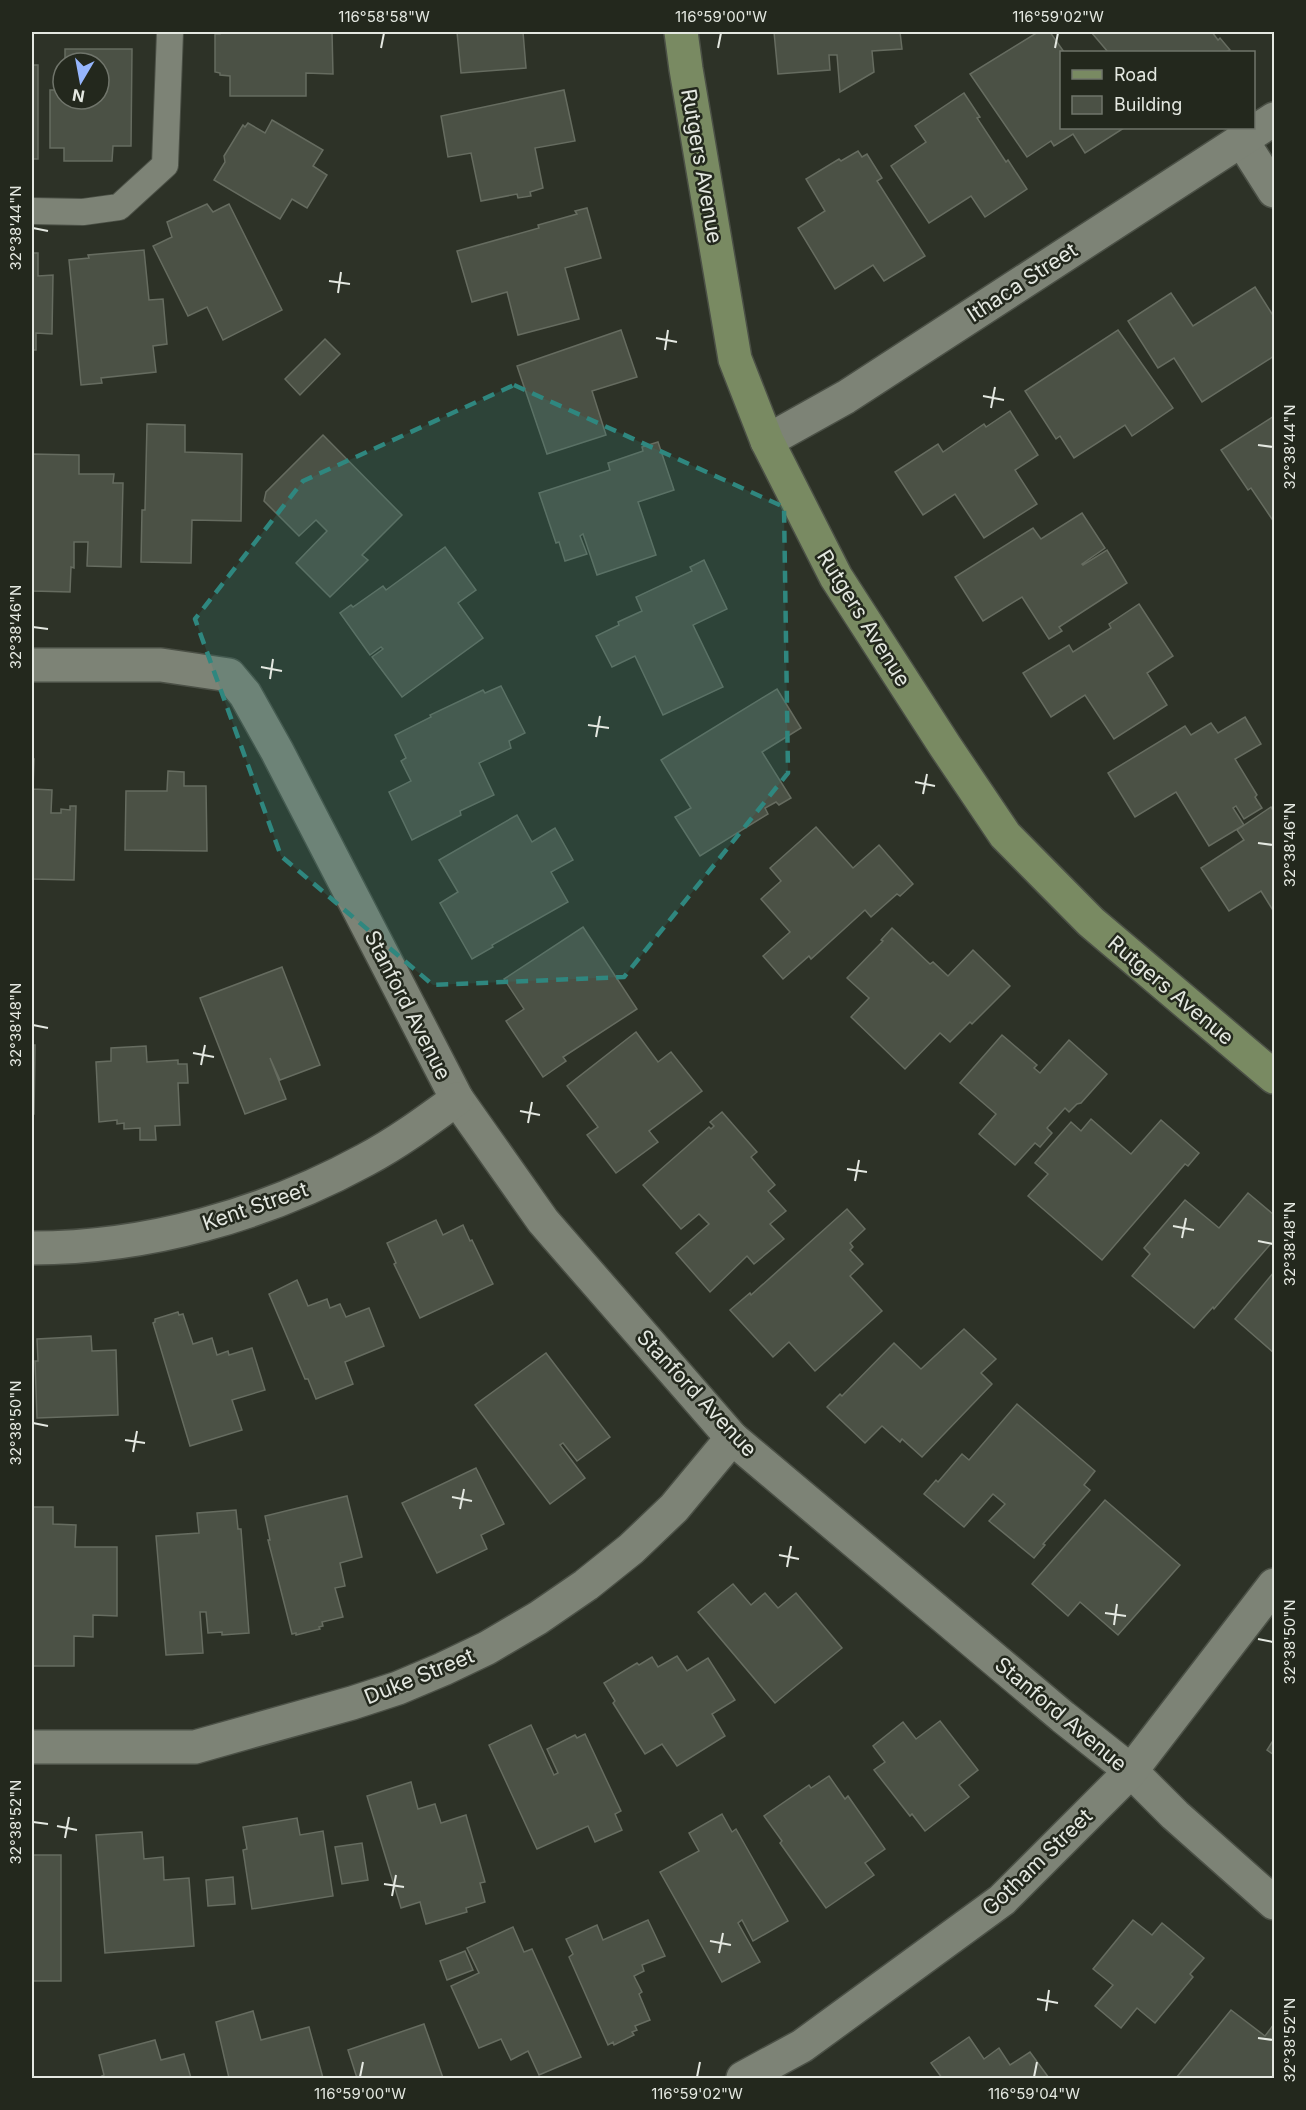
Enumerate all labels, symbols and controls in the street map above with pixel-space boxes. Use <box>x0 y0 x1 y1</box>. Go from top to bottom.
text: 116°58'58"W <box>338 7 430 26</box>
text: 116°59'00"W <box>675 7 767 26</box>
text: 116°59'02"W <box>1012 7 1104 26</box>
north arrow <box>51 51 111 111</box>
legend <box>1060 51 1255 129</box>
text: Road <box>1114 64 1157 85</box>
text: N <box>71 85 86 107</box>
street label: Rutgers Avenue <box>676 87 728 245</box>
text: Building <box>1114 94 1182 115</box>
text: 32°38'44"N <box>6 185 25 271</box>
street label: Ithaca Street <box>962 237 1082 327</box>
text: 32°38'44"N <box>1280 404 1299 490</box>
street label: Rutgers Avenue <box>812 545 916 691</box>
text: 32°38'46"N <box>6 585 25 669</box>
text: 32°38'46"N <box>1280 803 1299 887</box>
street label: Stanford Avenue <box>360 926 456 1084</box>
street label: Rutgers Avenue <box>1103 930 1239 1050</box>
text: 32°38'48"N <box>6 983 25 1067</box>
street label: Kent Street <box>199 1176 311 1236</box>
text: 32°38'48"N <box>1280 1202 1299 1286</box>
street label: Stanford Avenue <box>632 1324 762 1462</box>
text: 32°38'50"N <box>6 1380 25 1466</box>
text: 32°38'50"N <box>1280 1599 1299 1685</box>
street label: Duke Street <box>361 1643 478 1709</box>
street label: Stanford Avenue <box>990 1652 1132 1776</box>
text: 32°38'52"N <box>6 1780 25 1864</box>
street label: Gotham Street <box>977 1803 1097 1921</box>
text: 32°38'52"N <box>1280 1998 1299 2082</box>
text: 116°59'00"W <box>314 2084 406 2103</box>
text: 116°59'02"W <box>651 2084 743 2103</box>
text: 116°59'04"W <box>988 2084 1080 2103</box>

